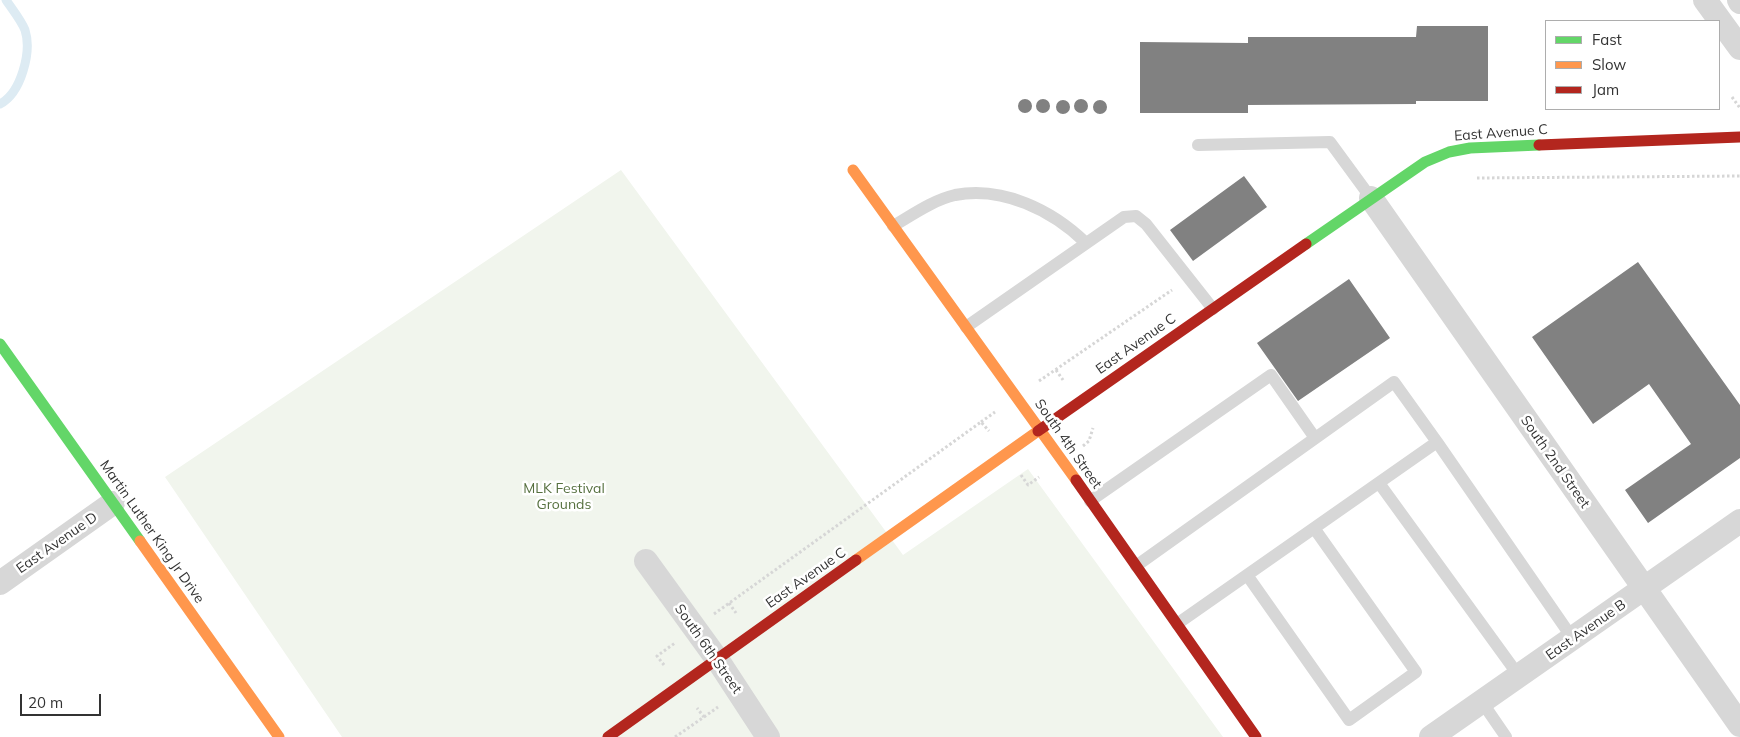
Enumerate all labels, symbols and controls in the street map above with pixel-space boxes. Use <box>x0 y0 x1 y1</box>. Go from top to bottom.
legend <box>1545 20 1720 110</box>
text: Fast <box>1592 30 1622 49</box>
text: Slow <box>1592 55 1626 74</box>
text: Jam <box>1592 80 1619 99</box>
street label: East Avenue C <box>1454 121 1548 145</box>
street label: East Avenue C <box>1093 310 1179 378</box>
street label: South 4th Street <box>1031 396 1105 492</box>
street label: South 2nd Street <box>1517 413 1593 511</box>
street label: Martin Luther King Jr Drive <box>96 457 208 607</box>
park label: MLK Festival Grounds <box>523 481 605 514</box>
street label: East Avenue D <box>13 509 101 577</box>
street label: East Avenue C <box>763 544 849 612</box>
street label: East Avenue B <box>1543 596 1629 664</box>
street label: South 6th Street <box>671 601 745 697</box>
scale bar <box>22 684 104 716</box>
text: 20 m <box>28 693 63 712</box>

